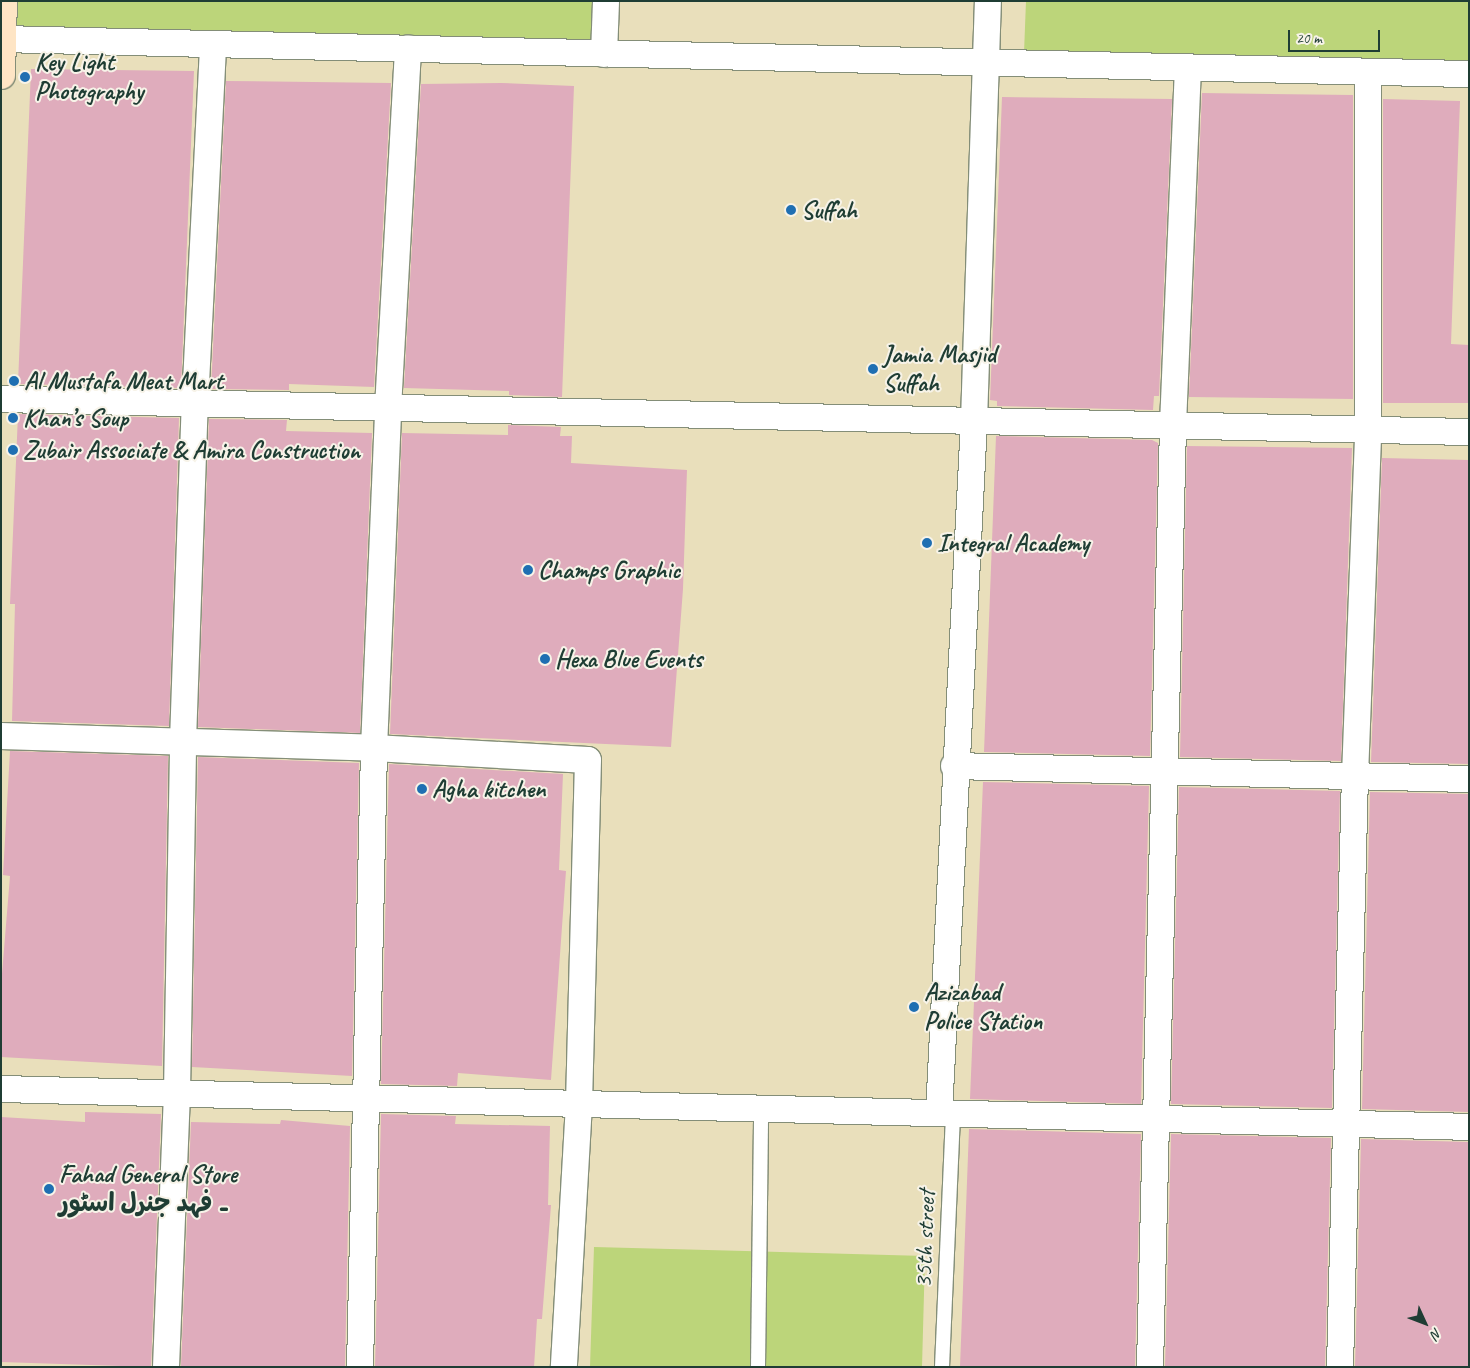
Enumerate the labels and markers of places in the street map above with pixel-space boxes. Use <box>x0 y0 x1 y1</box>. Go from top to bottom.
place label: Key Light Photography <box>35 48 143 107</box>
marker: Key Light Photography <box>19 71 31 83</box>
place label: Suffah <box>801 195 857 225</box>
marker: Suffah <box>785 204 797 216</box>
place label: Jamia Masjid Suffah <box>883 340 996 399</box>
marker: Jamia Masjid Suffah <box>867 363 879 375</box>
place label: Al Mustafa Meat Mart <box>24 366 224 396</box>
marker: Al Mustafa Meat Mart <box>8 375 20 387</box>
place label: Khan’s Soup <box>23 403 128 433</box>
marker: Khan’s Soup <box>7 412 19 424</box>
place label: Zubair Associate & Amira Construction <box>23 435 360 465</box>
marker: Zubair Associate & Amira Construction <box>7 444 19 456</box>
place label: Integral Academy <box>937 528 1088 558</box>
marker: Integral Academy <box>921 537 933 549</box>
place label: Champs Graphic <box>538 555 680 585</box>
marker: Champs Graphic <box>522 564 534 576</box>
place label: Hexa Blue Events <box>555 644 702 674</box>
marker: Hexa Blue Events <box>539 653 551 665</box>
place label: Agha kitchen <box>432 774 547 804</box>
marker: Agha kitchen <box>416 783 428 795</box>
place label: Azizabad Police Station <box>924 978 1043 1037</box>
marker: Azizabad Police Station <box>908 1001 920 1013</box>
place label: Fahad General Store ۔ فہد جنرل اسٹور <box>59 1160 237 1219</box>
marker: Fahad General Store ۔ فہد جنرل اسٹور <box>43 1183 55 1195</box>

